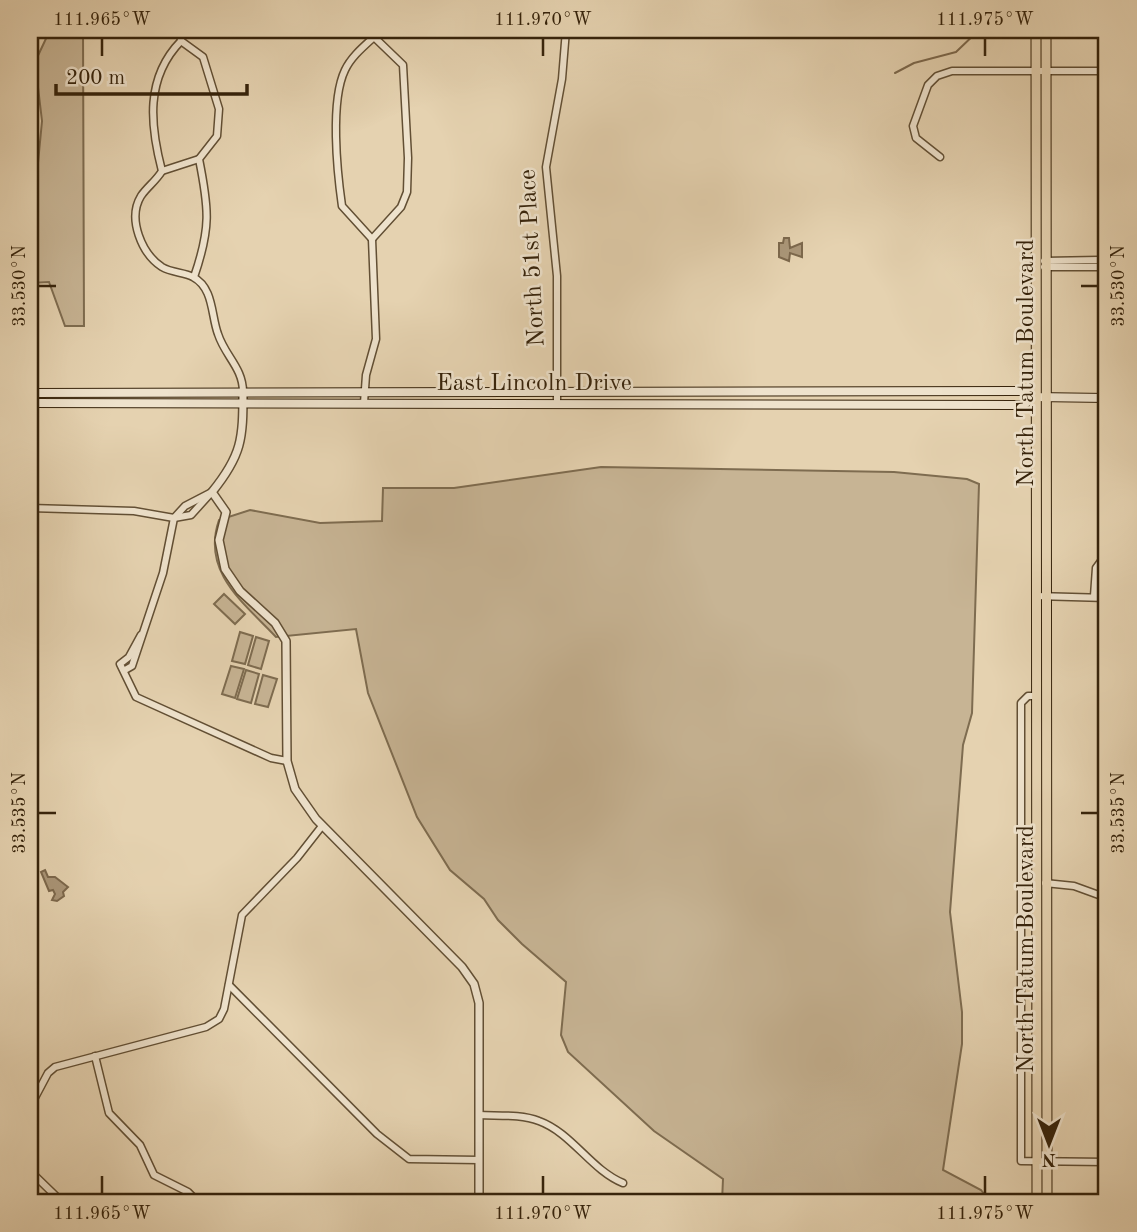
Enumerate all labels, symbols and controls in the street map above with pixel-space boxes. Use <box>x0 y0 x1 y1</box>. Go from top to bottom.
text: 111.965°W <box>53 11 151 29</box>
text: 111.970°W <box>494 11 592 29</box>
text: 111.975°W <box>936 11 1034 29</box>
scale bar <box>56 52 247 96</box>
text: 200 m <box>66 68 125 89</box>
street label: North 51st Place <box>516 169 550 347</box>
street label: North Tatum Boulevard <box>1015 239 1039 487</box>
text: 33.530°N <box>11 245 29 327</box>
text: 33.530°N <box>1110 245 1128 327</box>
street label: East Lincoln Drive <box>436 372 632 396</box>
text: 33.535°N <box>11 772 29 854</box>
text: 33.535°N <box>1110 772 1128 854</box>
street label: North Tatum Boulevard <box>1015 825 1039 1073</box>
north arrow <box>1014 1110 1084 1180</box>
text: N <box>1041 1149 1056 1168</box>
text: 111.965°W <box>53 1205 151 1223</box>
text: 111.970°W <box>494 1205 592 1223</box>
text: 111.975°W <box>936 1205 1034 1223</box>

